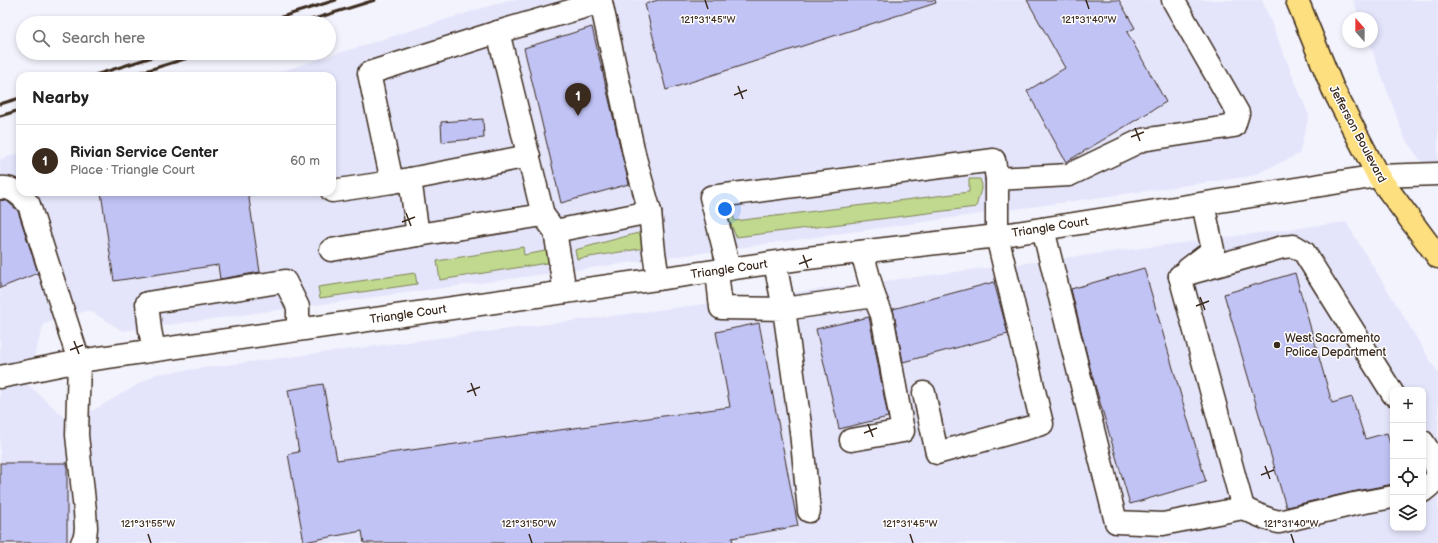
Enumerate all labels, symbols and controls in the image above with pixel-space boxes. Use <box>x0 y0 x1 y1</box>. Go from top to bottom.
north arrow <box>1342 12 1378 48</box>
text: 121°31'45"W <box>680 14 736 26</box>
text: 121°31'40"W <box>1061 14 1117 26</box>
search box <box>16 16 336 60</box>
icon: search <box>30 27 52 49</box>
text: Search here <box>62 29 145 48</box>
pin: 1 <box>565 83 591 116</box>
street label: Jefferson Boulevard <box>1326 83 1390 186</box>
text: Nearby <box>32 88 89 108</box>
text: Rivian Service Center <box>70 143 218 162</box>
text: 1 <box>42 153 48 169</box>
text: 60 m <box>290 153 320 169</box>
text: Place · Triangle Court <box>70 162 195 178</box>
your location <box>715 199 735 219</box>
street label: Triangle Court <box>1011 214 1090 241</box>
street label: Triangle Court <box>690 257 769 282</box>
street label: Triangle Court <box>369 302 448 327</box>
place label: West Sacramento Police Department <box>1285 331 1387 360</box>
marker: West Sacramento Police Department <box>1272 340 1282 350</box>
map controls <box>1390 387 1426 531</box>
button: + <box>1390 387 1426 423</box>
button: − <box>1390 423 1426 459</box>
button: locate <box>1390 459 1426 495</box>
button: layers <box>1390 495 1426 531</box>
text: 121°31'55"W <box>121 518 175 530</box>
text: 121°31'50"W <box>502 518 556 530</box>
text: 121°31'45"W <box>882 518 938 530</box>
text: 121°31'40"W <box>1263 518 1319 530</box>

